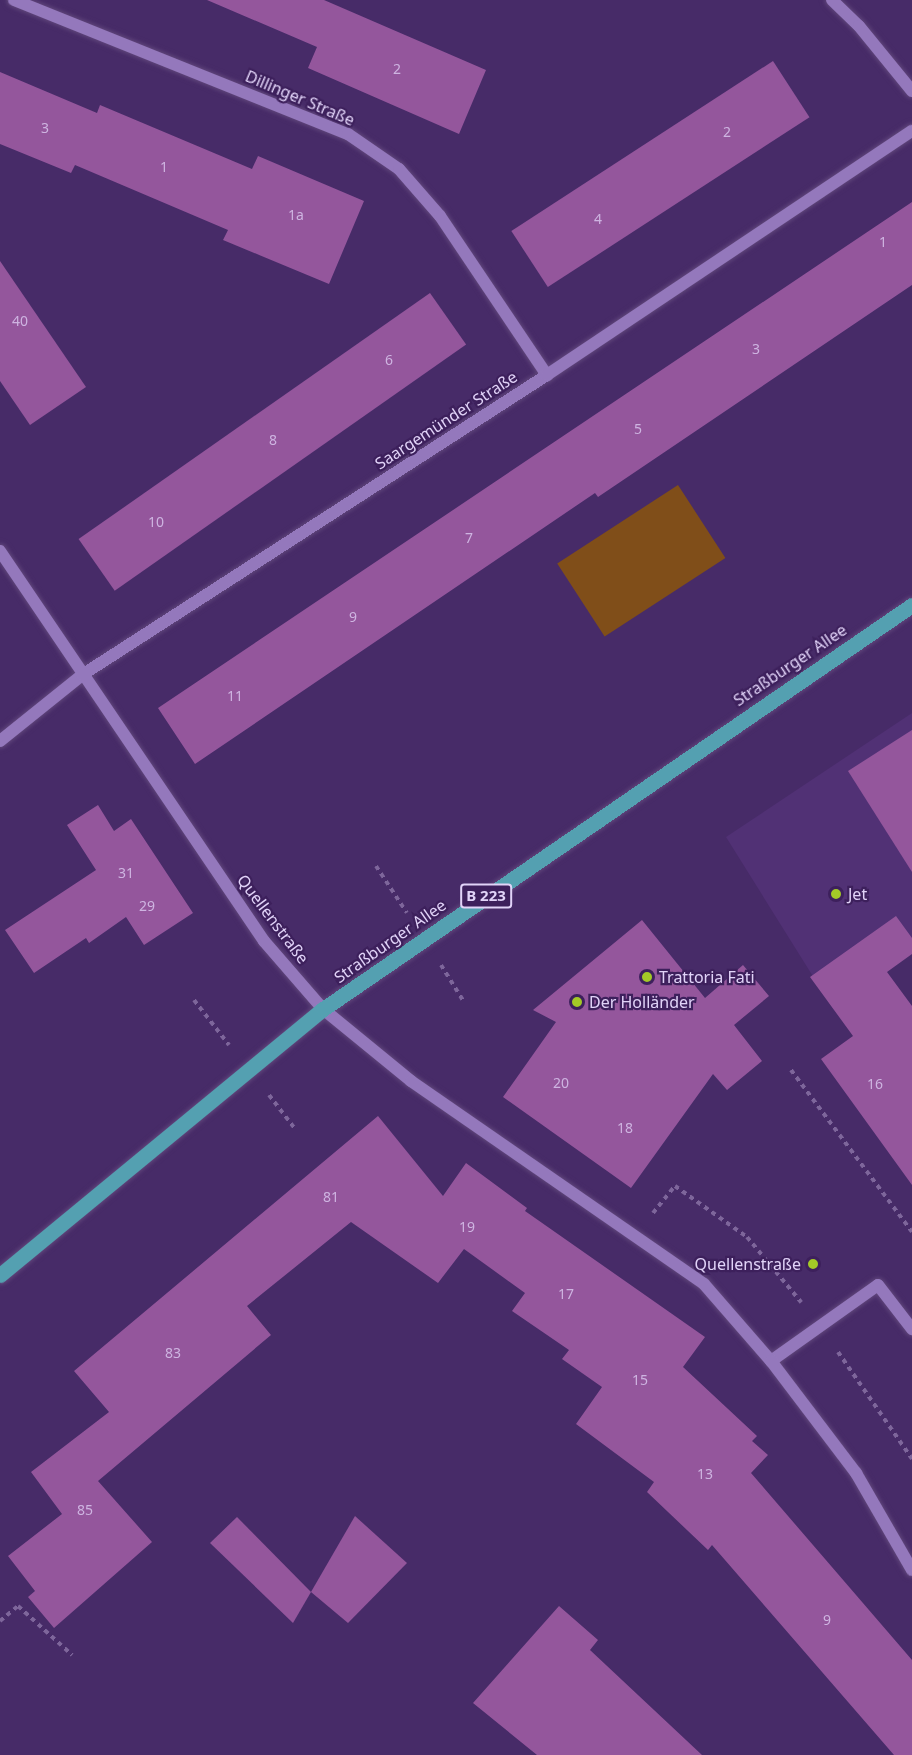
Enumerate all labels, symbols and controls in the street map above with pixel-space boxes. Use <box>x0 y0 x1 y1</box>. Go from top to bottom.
house number: 2 <box>393 61 401 77</box>
street label: Dillinger Straße <box>243 66 357 130</box>
house number: 3 <box>41 120 49 136</box>
house number: 2 <box>723 124 731 140</box>
house number: 1 <box>160 159 168 175</box>
house number: 1a <box>288 207 304 223</box>
house number: 4 <box>594 211 602 227</box>
house number: 1 <box>879 234 887 250</box>
house number: 40 <box>12 313 28 329</box>
house number: 3 <box>752 341 760 357</box>
house number: 6 <box>385 352 393 368</box>
street label: Saargemünder Straße <box>371 367 521 473</box>
house number: 5 <box>634 421 642 437</box>
house number: 8 <box>269 432 277 448</box>
house number: 10 <box>148 514 164 530</box>
house number: 7 <box>465 530 473 546</box>
house number: 9 <box>349 609 357 625</box>
street label: Straßburger Allee <box>730 620 850 710</box>
house number: 11 <box>227 688 243 704</box>
house number: 31 <box>118 865 134 881</box>
street label: Quellenstraße <box>233 871 313 967</box>
road number: B 223 <box>459 884 513 908</box>
place label: Jet <box>848 884 867 904</box>
marker: Jet <box>829 887 843 901</box>
street label: Straßburger Allee <box>330 895 450 987</box>
house number: 29 <box>139 898 155 914</box>
place label: Trattoria Fati <box>659 967 755 987</box>
marker: Trattoria Fati <box>640 970 654 984</box>
place label: Der Holländer <box>589 992 695 1012</box>
marker: Der Holländer <box>570 995 584 1009</box>
house number: 20 <box>553 1075 569 1091</box>
house number: 16 <box>867 1076 883 1092</box>
house number: 18 <box>617 1120 633 1136</box>
house number: 81 <box>323 1189 339 1205</box>
house number: 19 <box>459 1219 475 1235</box>
place label: Quellenstraße <box>695 1254 801 1274</box>
marker: Quellenstraße <box>806 1257 820 1271</box>
house number: 17 <box>558 1286 574 1302</box>
house number: 83 <box>165 1345 181 1361</box>
house number: 15 <box>632 1372 648 1388</box>
house number: 13 <box>697 1466 713 1482</box>
house number: 85 <box>77 1502 93 1518</box>
house number: 9 <box>823 1612 831 1628</box>

